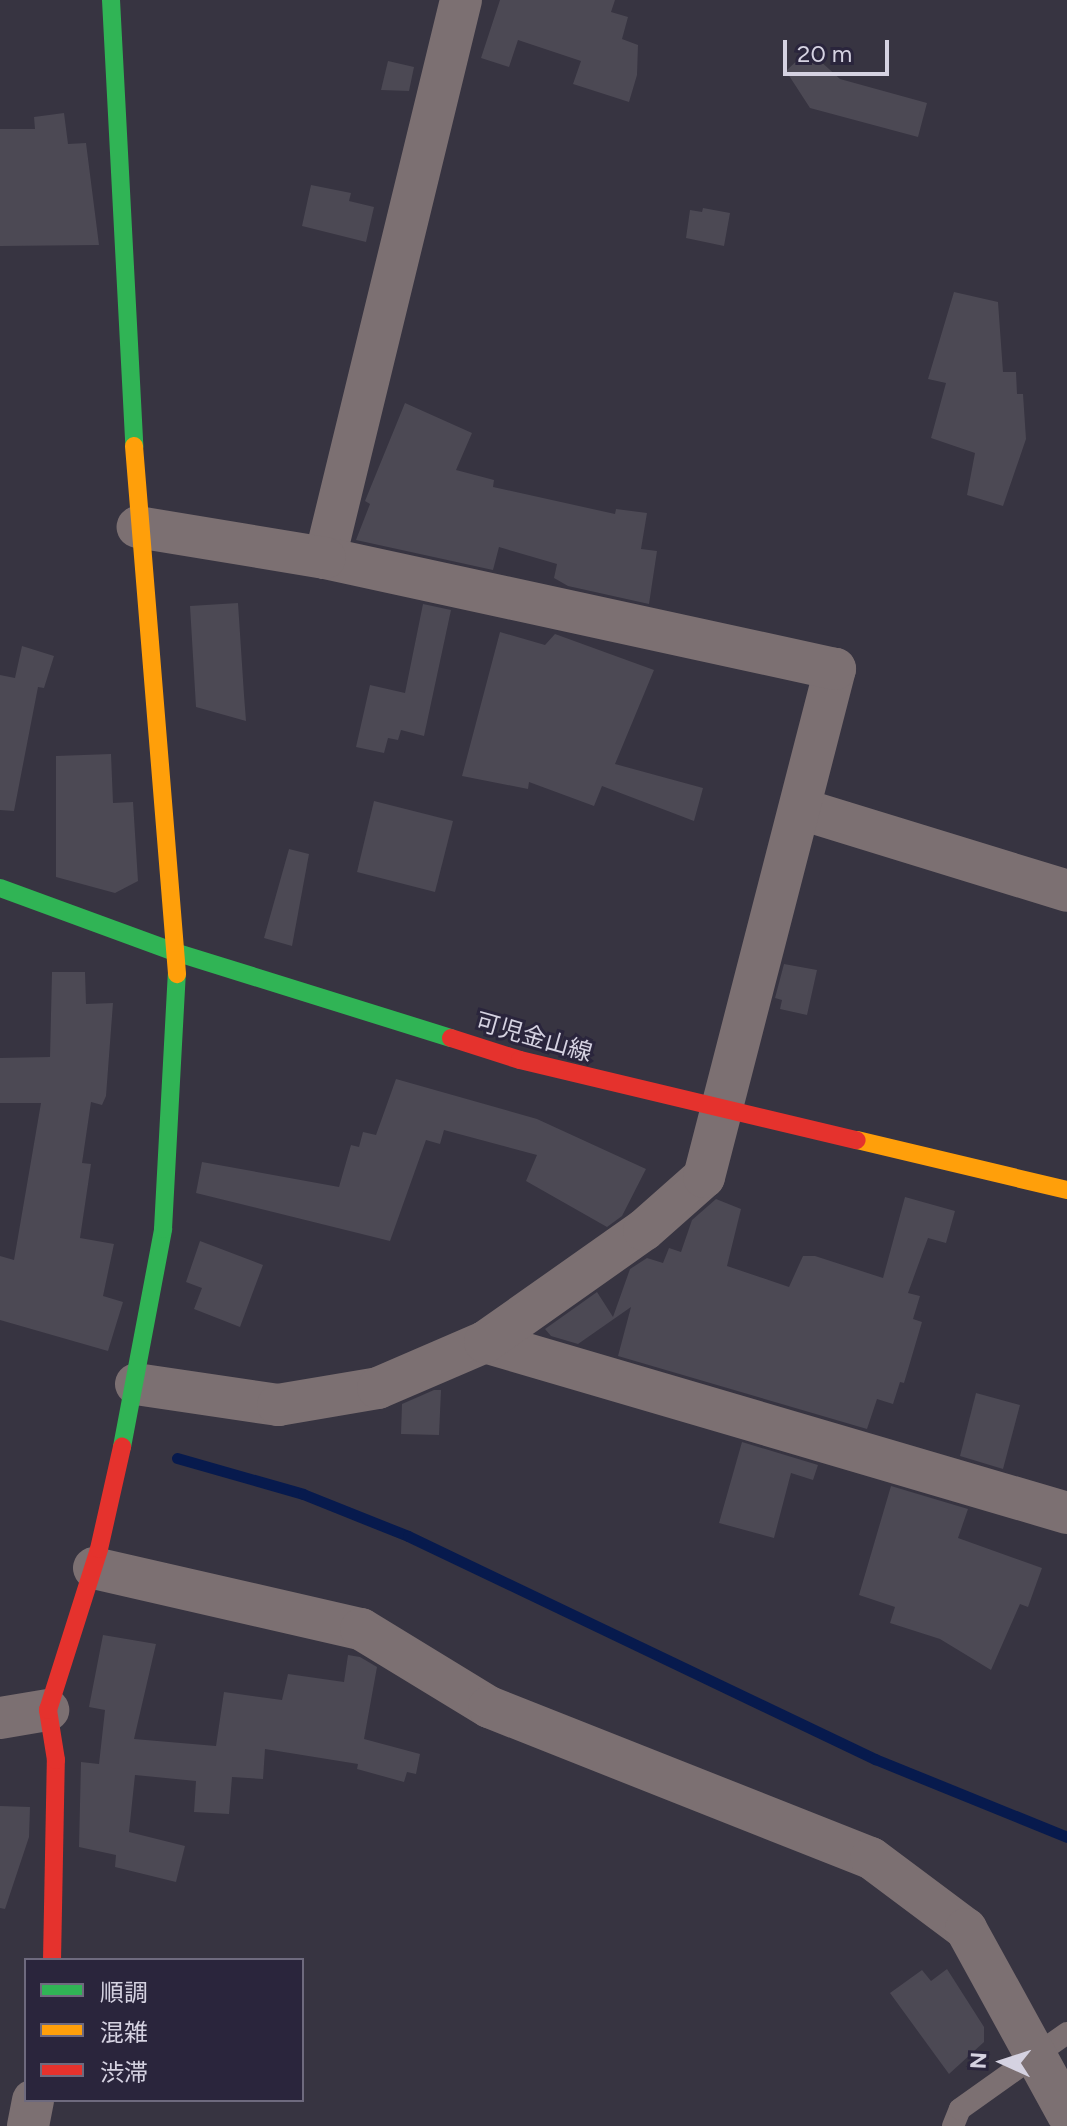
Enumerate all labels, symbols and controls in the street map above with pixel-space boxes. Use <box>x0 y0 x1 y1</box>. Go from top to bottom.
scale bar <box>787 24 893 74</box>
text: 20 m <box>797 39 852 68</box>
street label: 可児金山線 <box>472 1007 596 1067</box>
legend <box>24 1958 304 2102</box>
text: 順調 <box>100 1978 148 2007</box>
text: 混雑 <box>100 2018 148 2047</box>
north arrow <box>963 2022 1043 2102</box>
text: N <box>965 2052 992 2070</box>
text: 渋滞 <box>100 2058 148 2087</box>

